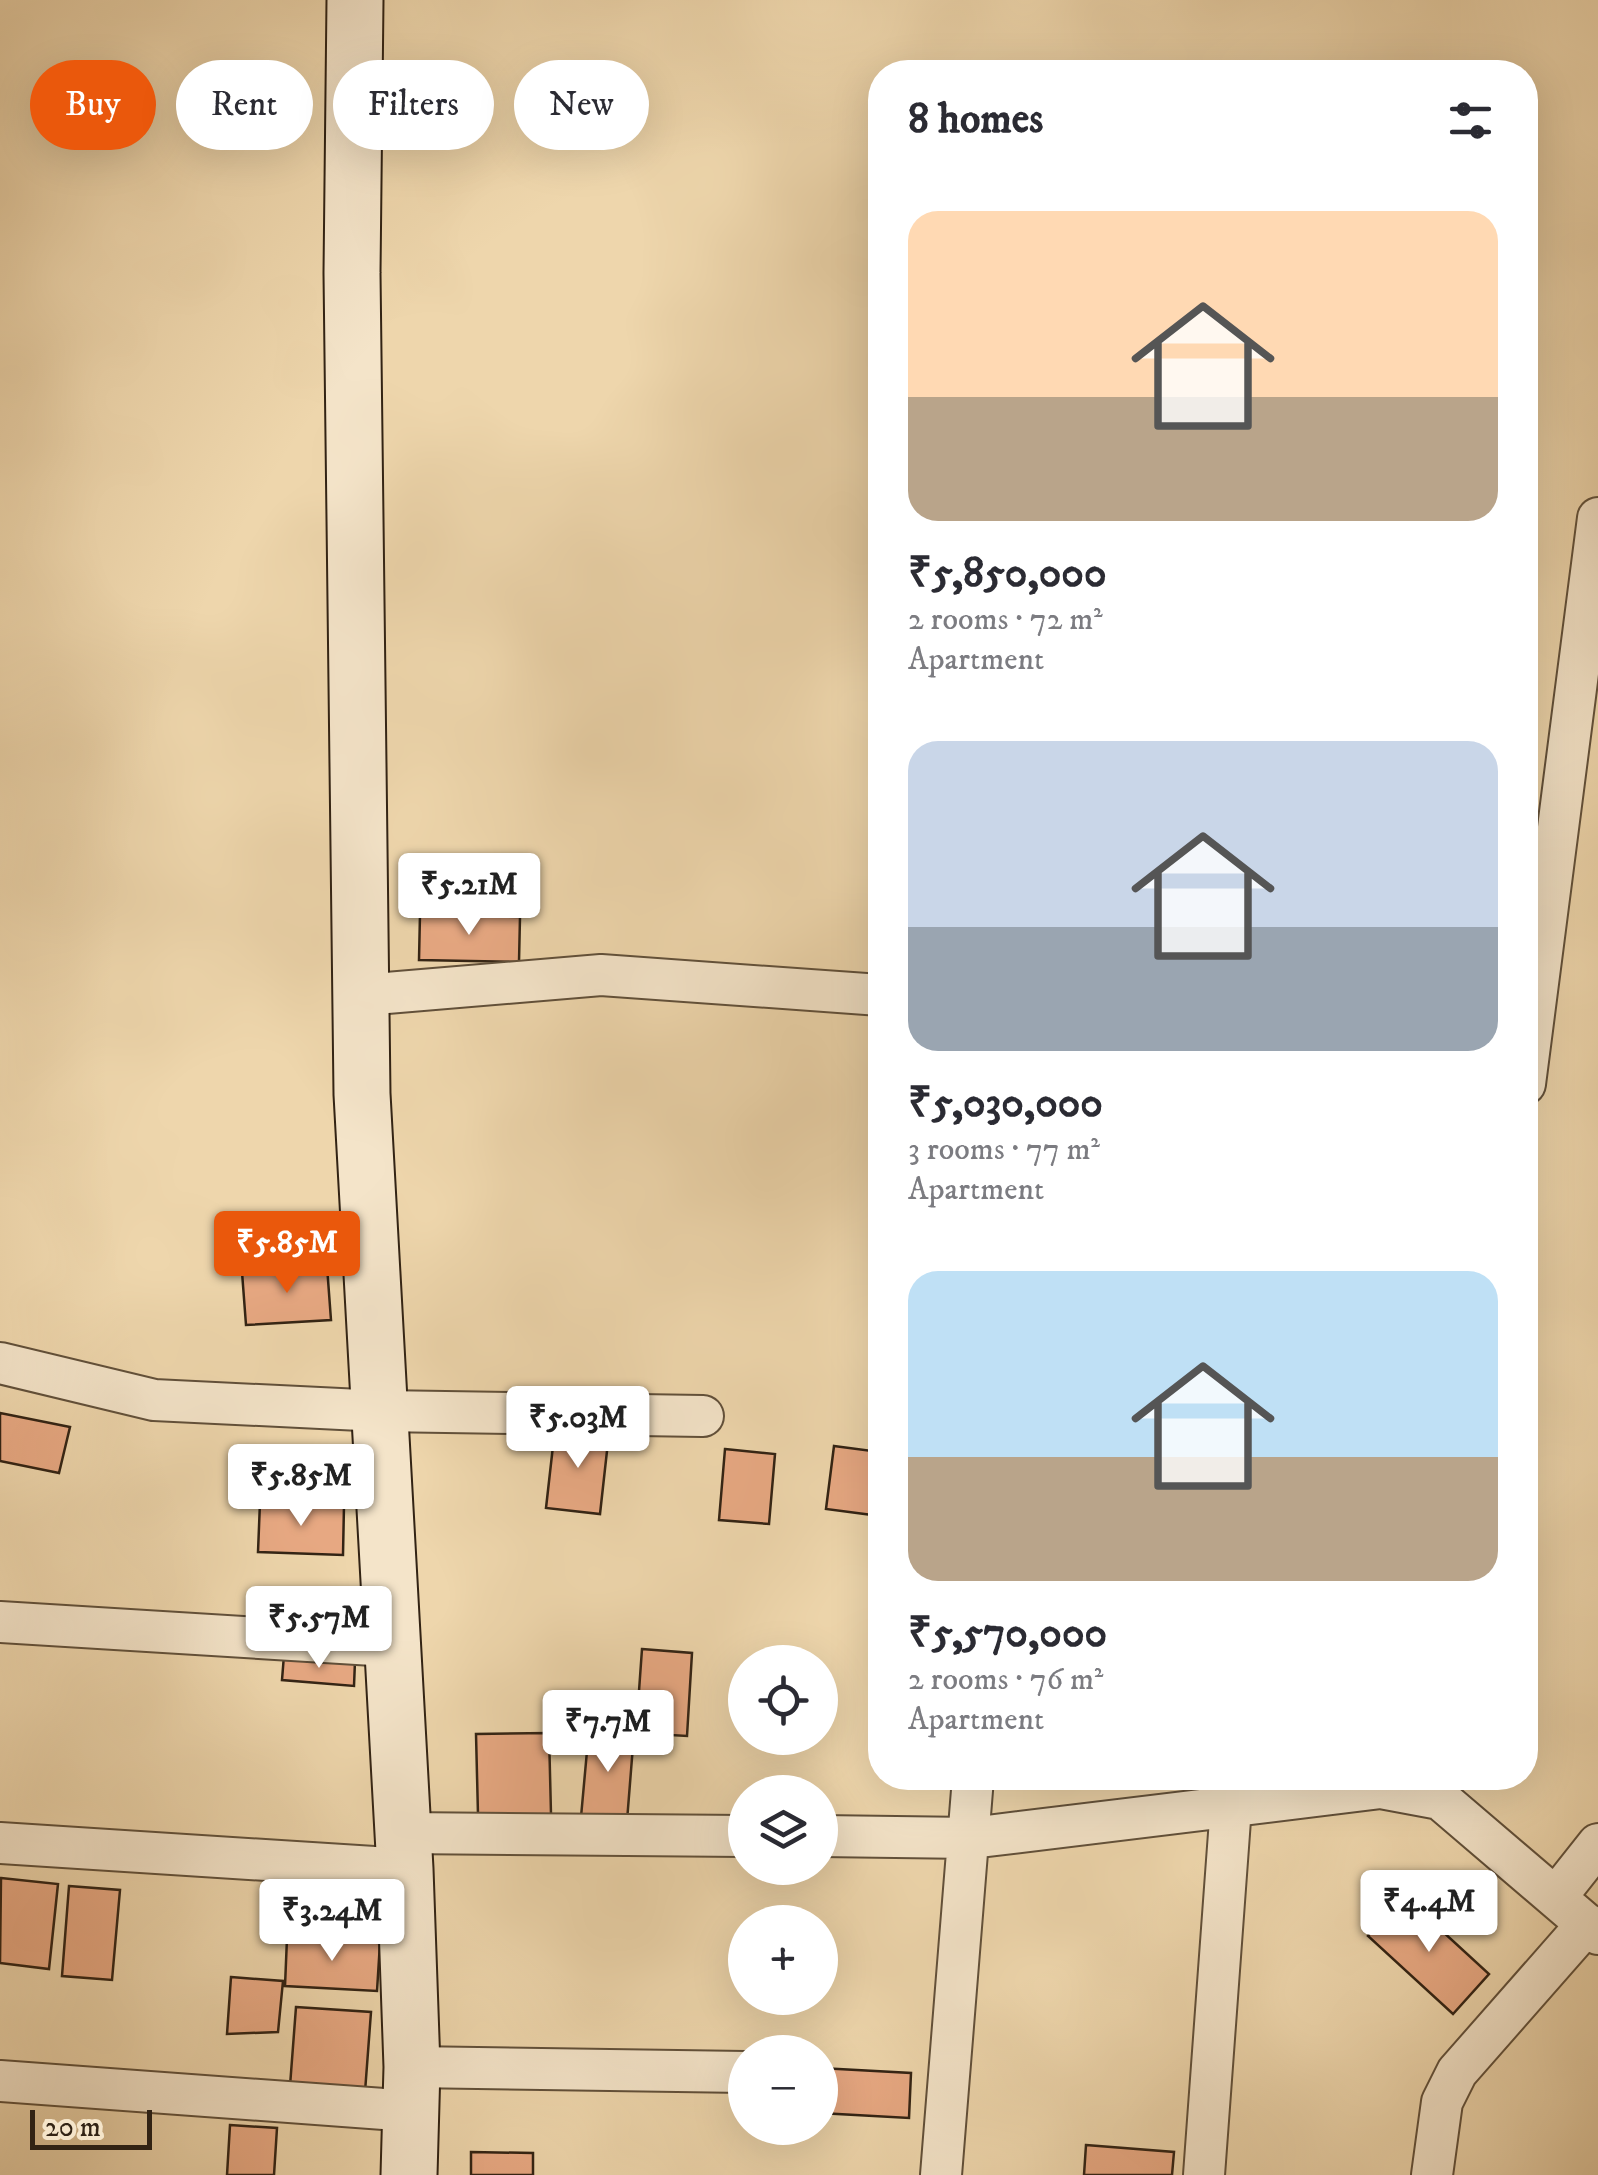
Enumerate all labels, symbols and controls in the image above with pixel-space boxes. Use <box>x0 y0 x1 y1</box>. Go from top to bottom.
chip: Buy <box>30 60 156 150</box>
chip: Rent <box>176 60 313 150</box>
chip: Filters <box>333 60 494 150</box>
chip: New <box>514 60 649 150</box>
icon: filters <box>1443 93 1498 148</box>
text: 8 homes <box>908 94 1043 146</box>
icon: home <box>1113 276 1293 456</box>
text: ₹5,850,000 <box>908 548 1107 600</box>
text: 2 rooms · 72 m² <box>908 600 1103 640</box>
text: Apartment <box>908 640 1044 680</box>
icon: home <box>1113 806 1293 986</box>
pin: ₹5.21M <box>388 853 550 938</box>
text: ₹5.21M <box>420 865 518 905</box>
text: ₹5,030,000 <box>908 1078 1103 1130</box>
text: 3 rooms · 77 m² <box>908 1130 1100 1170</box>
text: Apartment <box>908 1170 1044 1210</box>
pin: ₹5.85M <box>206 1211 368 1296</box>
text: ₹5.85M <box>236 1223 338 1263</box>
icon: home <box>1113 1336 1293 1516</box>
pin: ₹5.03M <box>497 1386 659 1471</box>
text: ₹5.03M <box>528 1398 628 1438</box>
pin: ₹5.85M <box>220 1444 382 1529</box>
text: ₹5.85M <box>250 1456 352 1496</box>
pin: ₹5.57M <box>238 1586 400 1671</box>
text: ₹5.57M <box>268 1598 370 1638</box>
text: ₹5,570,000 <box>908 1608 1107 1660</box>
map controls <box>728 1645 838 2145</box>
button: locate <box>728 1645 838 1755</box>
text: 2 rooms · 76 m² <box>908 1660 1103 1700</box>
pin: ₹7.7M <box>538 1690 678 1775</box>
text: Apartment <box>908 1700 1044 1740</box>
text: ₹7.7M <box>565 1702 651 1742</box>
button: layers <box>728 1775 838 1885</box>
pin: ₹4.4M <box>1359 1870 1499 1955</box>
pin: ₹3.24M <box>251 1879 413 1964</box>
text: ₹4.4M <box>1382 1882 1476 1922</box>
text: ₹3.24M <box>281 1891 383 1931</box>
button: + <box>728 1905 838 2015</box>
button: − <box>728 2035 838 2145</box>
scale bar <box>30 2105 152 2150</box>
text: 20 m <box>45 2110 101 2145</box>

